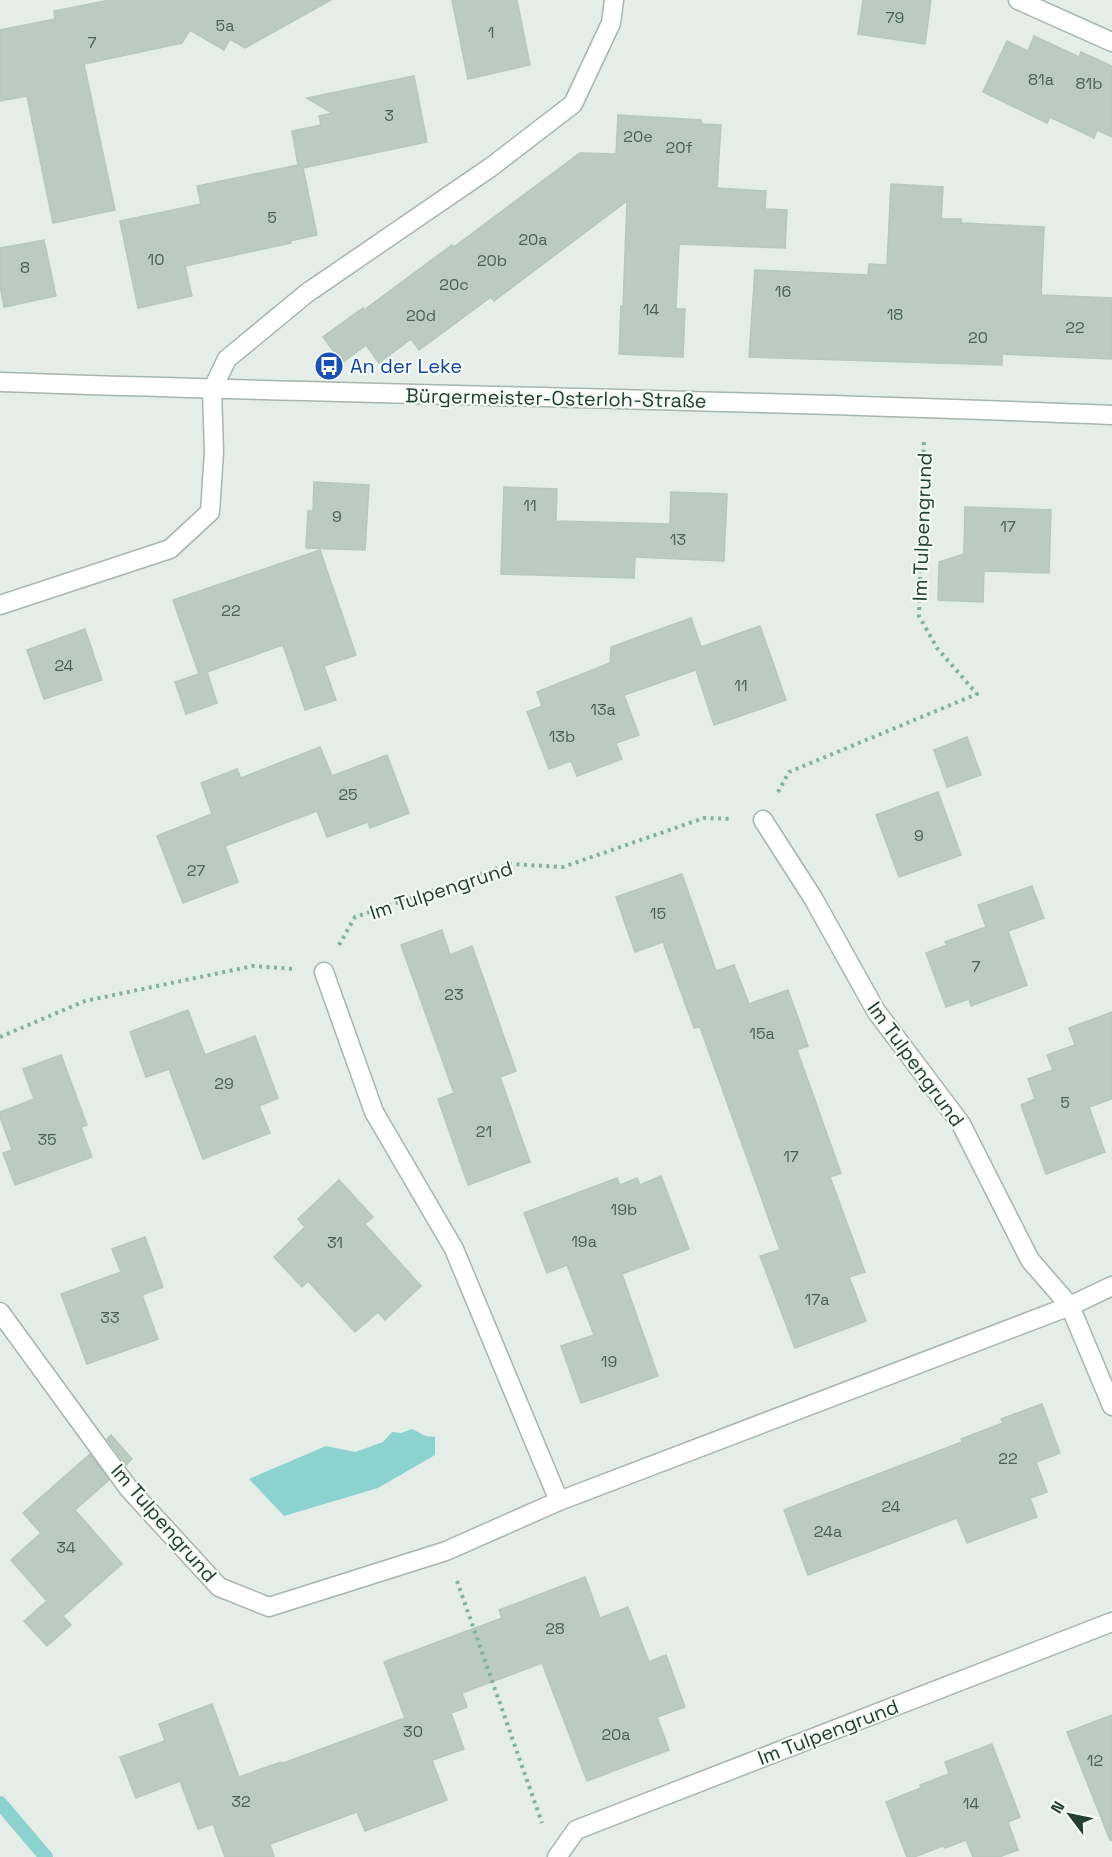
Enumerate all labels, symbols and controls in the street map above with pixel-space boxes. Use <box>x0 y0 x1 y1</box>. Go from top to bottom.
house number: 79 <box>886 7 904 28</box>
house number: 5a <box>216 15 234 36</box>
house number: 1 <box>488 22 494 43</box>
house number: 7 <box>87 32 97 53</box>
house number: 81a <box>1028 69 1054 90</box>
house number: 81b <box>1076 73 1102 94</box>
house number: 3 <box>384 105 394 126</box>
house number: 20e <box>623 126 653 147</box>
house number: 20f <box>666 137 692 158</box>
house number: 5 <box>267 207 277 228</box>
house number: 20a <box>518 229 548 250</box>
house number: 10 <box>148 249 164 270</box>
house number: 20b <box>477 250 507 271</box>
house number: 8 <box>20 257 30 278</box>
house number: 20c <box>439 274 469 295</box>
house number: 16 <box>775 281 791 302</box>
house number: 14 <box>643 299 659 320</box>
house number: 18 <box>887 304 903 325</box>
house number: 20d <box>406 305 436 326</box>
house number: 22 <box>1065 317 1085 338</box>
house number: 20 <box>968 327 988 348</box>
bus stop icon: An der Leke <box>313 350 345 382</box>
place label: An der Leke <box>350 353 462 379</box>
street label: Bürgermeister-Osterloh-Straße <box>405 382 707 414</box>
street label: Im Tulpengrund <box>906 452 938 602</box>
house number: 11 <box>523 495 537 516</box>
house number: 9 <box>332 506 342 527</box>
house number: 17 <box>1000 516 1016 537</box>
house number: 13 <box>670 529 686 550</box>
house number: 22 <box>221 600 241 621</box>
house number: 24 <box>54 655 74 676</box>
house number: 11 <box>734 675 748 696</box>
house number: 13a <box>590 699 616 720</box>
house number: 13b <box>549 726 575 747</box>
house number: 25 <box>338 784 358 805</box>
house number: 9 <box>914 825 924 846</box>
street label: Im Tulpengrund <box>366 855 516 925</box>
house number: 27 <box>187 860 205 881</box>
house number: 15 <box>650 903 666 924</box>
house number: 7 <box>971 956 981 977</box>
house number: 23 <box>444 984 464 1005</box>
street label: Im Tulpengrund <box>862 996 970 1132</box>
house number: 15a <box>749 1023 775 1044</box>
house number: 29 <box>214 1073 234 1094</box>
house number: 5 <box>1060 1092 1070 1113</box>
house number: 21 <box>476 1121 492 1142</box>
house number: 35 <box>37 1129 57 1150</box>
house number: 17 <box>783 1146 799 1167</box>
house number: 19b <box>611 1199 637 1220</box>
house number: 19a <box>571 1231 597 1252</box>
house number: 31 <box>327 1232 343 1253</box>
house number: 17a <box>805 1289 829 1310</box>
house number: 33 <box>100 1307 120 1328</box>
house number: 19 <box>601 1351 617 1372</box>
house number: 22 <box>998 1448 1018 1469</box>
street label: Im Tulpengrund <box>105 1458 223 1588</box>
house number: 24 <box>881 1496 901 1517</box>
house number: 24a <box>814 1521 842 1542</box>
house number: 34 <box>56 1537 76 1558</box>
house number: 28 <box>545 1618 565 1639</box>
street label: Im Tulpengrund <box>754 1693 902 1771</box>
house number: 30 <box>403 1721 423 1742</box>
house number: 20a <box>601 1724 631 1745</box>
house number: 12 <box>1087 1750 1103 1771</box>
north arrow <box>1040 1785 1100 1845</box>
house number: 32 <box>231 1791 251 1812</box>
house number: 14 <box>963 1793 979 1814</box>
text: N <box>1046 1797 1069 1817</box>

